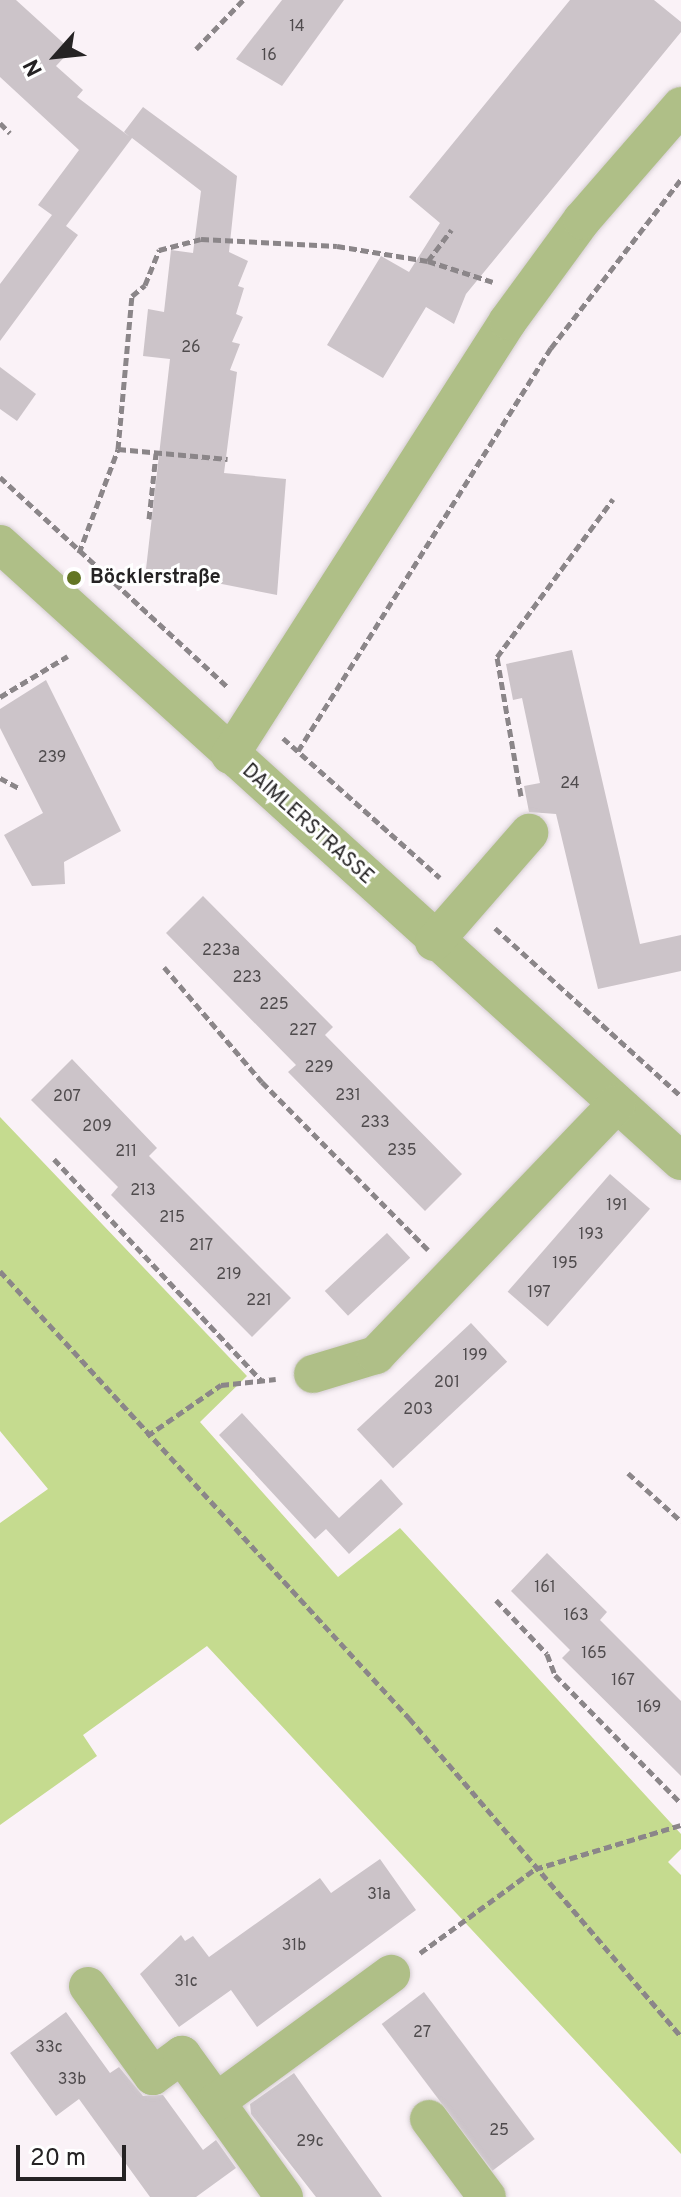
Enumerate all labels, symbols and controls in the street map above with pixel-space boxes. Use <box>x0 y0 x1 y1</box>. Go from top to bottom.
north arrow <box>16 16 96 96</box>
house number: 14 <box>289 17 305 37</box>
house number: 16 <box>261 46 277 66</box>
text: N <box>19 54 50 80</box>
house number: 26 <box>181 338 201 358</box>
place label: Böcklerstraße <box>90 566 221 590</box>
marker: Böcklerstraße <box>65 569 83 587</box>
house number: 239 <box>38 748 66 768</box>
street label: DAIMLERSTRASSE <box>236 760 378 890</box>
house number: 24 <box>560 774 580 794</box>
house number: 223a <box>202 941 240 961</box>
house number: 223 <box>232 968 262 988</box>
house number: 225 <box>259 995 289 1015</box>
house number: 227 <box>289 1021 317 1041</box>
house number: 229 <box>304 1058 334 1078</box>
house number: 231 <box>335 1086 361 1106</box>
house number: 207 <box>53 1087 81 1107</box>
house number: 233 <box>360 1113 390 1133</box>
house number: 209 <box>82 1117 112 1137</box>
house number: 235 <box>387 1141 417 1161</box>
house number: 211 <box>115 1142 137 1162</box>
house number: 213 <box>130 1181 156 1201</box>
house number: 191 <box>606 1196 628 1216</box>
house number: 215 <box>159 1208 185 1228</box>
house number: 193 <box>578 1225 604 1245</box>
house number: 217 <box>189 1236 213 1256</box>
house number: 195 <box>552 1254 578 1274</box>
house number: 219 <box>216 1265 242 1285</box>
house number: 197 <box>527 1283 551 1303</box>
house number: 221 <box>246 1291 272 1311</box>
house number: 199 <box>462 1346 488 1366</box>
house number: 201 <box>434 1373 460 1393</box>
house number: 203 <box>403 1400 433 1420</box>
house number: 161 <box>534 1578 556 1598</box>
house number: 163 <box>563 1606 589 1626</box>
house number: 165 <box>581 1644 607 1664</box>
house number: 167 <box>611 1671 635 1691</box>
house number: 169 <box>637 1698 661 1718</box>
house number: 31a <box>367 1885 391 1905</box>
house number: 31b <box>282 1936 306 1956</box>
house number: 31c <box>174 1972 198 1992</box>
house number: 27 <box>413 2023 431 2043</box>
house number: 33c <box>35 2038 63 2058</box>
house number: 33b <box>58 2070 86 2090</box>
house number: 25 <box>489 2121 509 2141</box>
scale bar <box>20 2129 130 2179</box>
house number: 29c <box>296 2132 324 2152</box>
text: 20 m <box>30 2144 86 2174</box>

